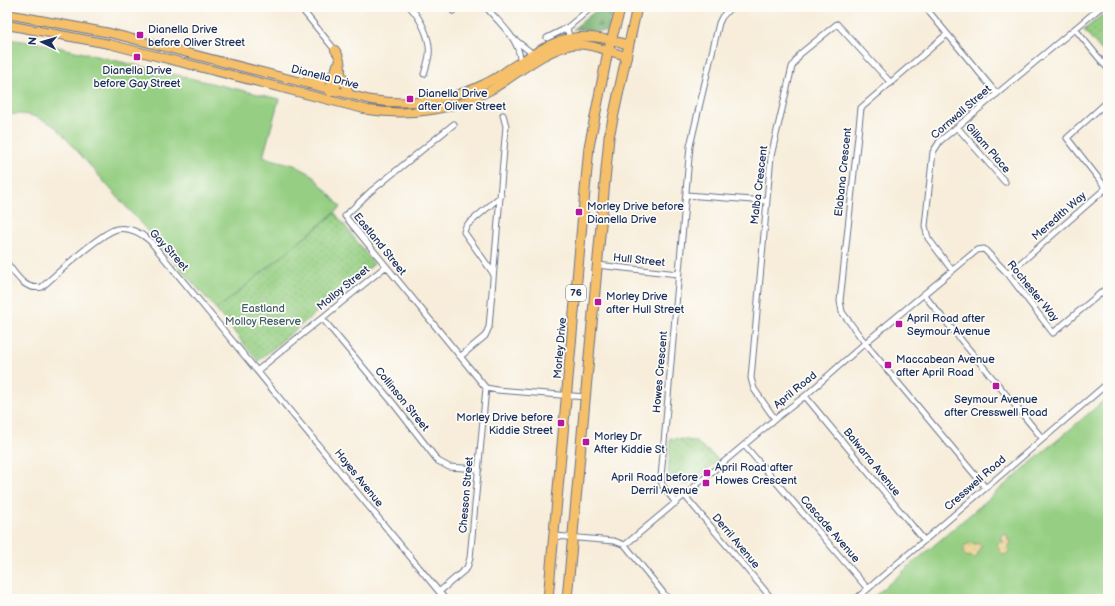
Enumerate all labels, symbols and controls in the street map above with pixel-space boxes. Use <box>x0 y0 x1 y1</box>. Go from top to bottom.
north arrow <box>22 22 62 62</box>
place label: Dianella Drive before Oliver Street <box>148 23 245 49</box>
marker: Dianella Drive before Oliver Street <box>135 30 145 40</box>
text: N <box>26 36 39 46</box>
marker: Dianella Drive before Gay Street <box>132 52 142 62</box>
street label: Dianella Drive <box>290 62 361 92</box>
place label: Dianella Drive before Gay Street <box>94 64 181 90</box>
street label: Cornwall Street <box>928 82 994 142</box>
place label: Dianella Drive after Oliver Street <box>418 87 506 113</box>
marker: Dianella Drive after Oliver Street <box>405 94 415 104</box>
street label: Gillam Place <box>963 120 1014 176</box>
street label: Elabana Crescent <box>832 126 854 217</box>
street label: Malba Crescent <box>748 144 770 225</box>
street label: Meredith Way <box>1029 189 1089 243</box>
place label: Morley Drive before Dianella Drive <box>587 200 684 226</box>
marker: Morley Drive before Dianella Drive <box>574 207 584 217</box>
street label: Eastland Street <box>351 210 409 278</box>
street label: Gay Street <box>147 226 192 274</box>
street label: Hull Street <box>612 251 666 269</box>
street label: Rochester Way <box>1004 258 1062 324</box>
street label: Molloy Street <box>314 262 372 313</box>
road number: 76 <box>566 285 586 301</box>
place label: Morley Drive after Hull Street <box>606 290 685 316</box>
marker: Morley Drive after Hull Street <box>593 297 603 307</box>
park label: Eastland Molloy Reserve <box>225 302 301 328</box>
place label: April Road after Seymour Avenue <box>907 312 991 338</box>
street label: Morley Drive <box>551 316 569 379</box>
marker: April Road after Seymour Avenue <box>894 319 904 329</box>
street label: Howes Crescent <box>650 330 670 413</box>
place label: Maccabean Avenue after April Road <box>896 353 995 379</box>
marker: Maccabean Avenue after April Road <box>883 360 893 370</box>
street label: Collinson Street <box>372 364 432 434</box>
street label: April Road <box>771 369 819 411</box>
marker: Seymour Avenue after Cresswell Road <box>991 381 1001 391</box>
place label: Seymour Avenue after Cresswell Road <box>944 393 1048 419</box>
place label: Morley Drive before Kiddie Street <box>456 411 554 437</box>
marker: Morley Drive before Kiddie Street <box>556 418 566 428</box>
street label: Balwarra Avenue <box>841 425 904 499</box>
place label: Morley Dr After Kiddie St <box>594 430 665 456</box>
marker: Morley Dr After Kiddie St <box>581 437 591 447</box>
street label: Hayes Avenue <box>332 447 387 510</box>
street label: Cresswell Road <box>942 453 1008 513</box>
street label: Chesson Street <box>456 456 476 534</box>
place label: April Road after Howes Crescent <box>715 461 798 487</box>
marker: April Road after Howes Crescent <box>702 468 712 478</box>
place label: April Road before Derril Avenue <box>611 471 698 497</box>
marker: April Road before Derril Avenue <box>701 478 711 488</box>
street label: Cascade Avenue <box>797 493 863 565</box>
street label: Derril Avenue <box>709 511 763 571</box>

